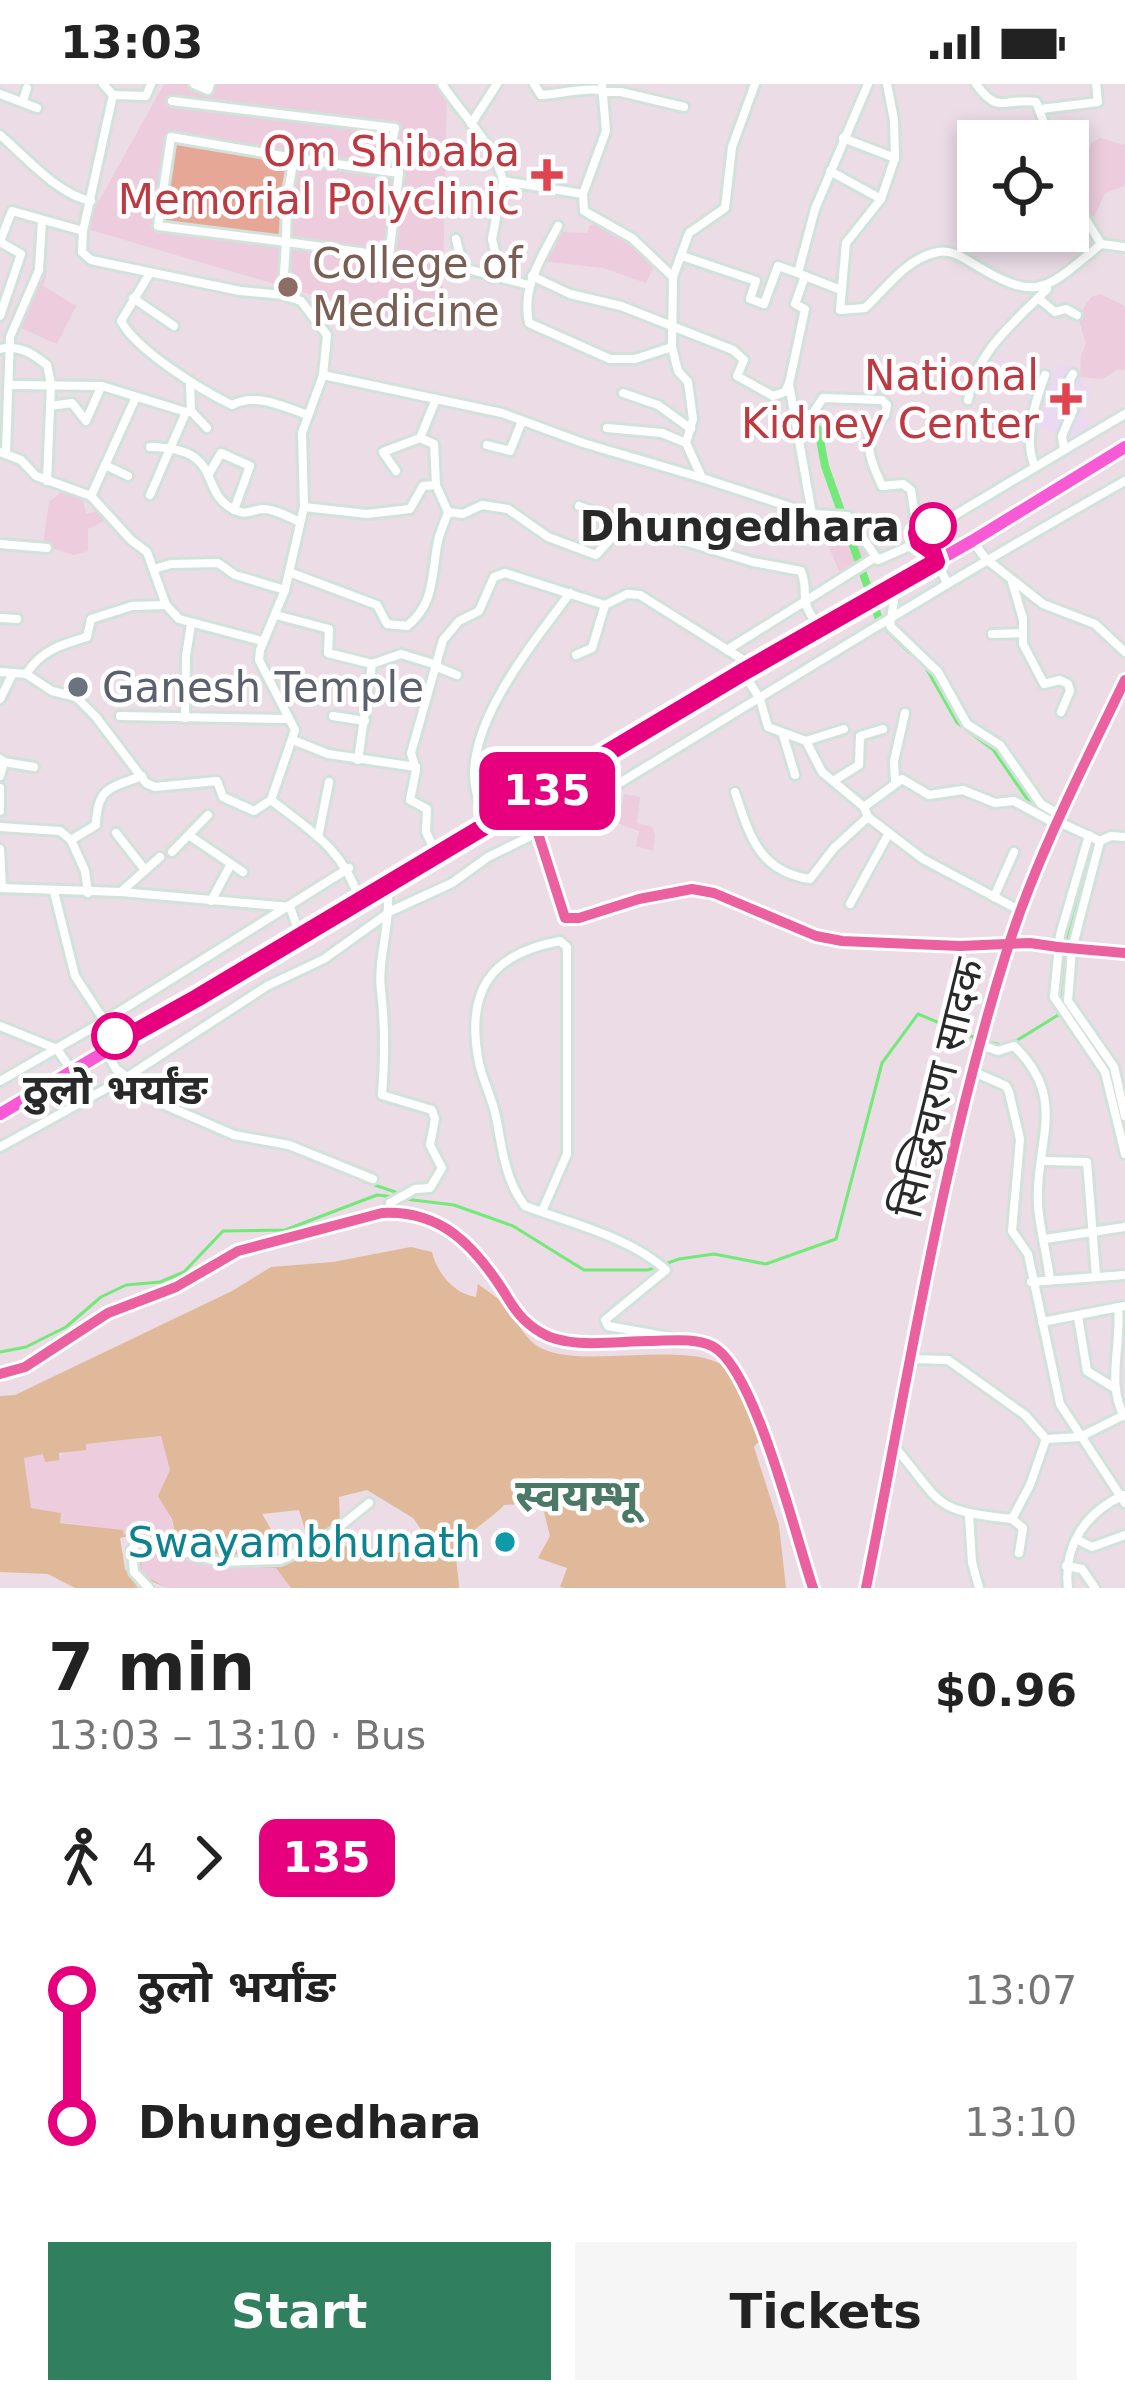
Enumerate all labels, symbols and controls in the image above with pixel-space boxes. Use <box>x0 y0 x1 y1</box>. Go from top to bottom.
text: 13:03 <box>60 16 203 69</box>
map controls <box>957 120 1089 252</box>
button: locate <box>957 120 1089 252</box>
place label: Om Shibaba Memorial Polyclinic <box>118 127 520 224</box>
marker: Om Shibaba Memorial Polyclinic <box>531 159 563 191</box>
place label: College of Medicine <box>312 239 524 336</box>
marker: College of Medicine <box>275 274 301 300</box>
place label: National Kidney Center <box>741 351 1040 448</box>
marker: National Kidney Center <box>1050 383 1082 415</box>
place label: Dhungedhara <box>580 502 900 551</box>
marker: Dhungedhara <box>911 504 955 548</box>
place label: Ganesh Temple <box>102 663 424 712</box>
marker: Ganesh Temple <box>65 674 91 700</box>
line badge: 135 <box>478 752 616 830</box>
text: 135 <box>503 766 591 815</box>
street label: सिद्धिचरण सादक <box>882 953 994 1223</box>
marker: ठुलो भर्यांङ <box>93 1014 137 1058</box>
place label: ठुलो भर्यांङ <box>23 1065 208 1115</box>
district label: स्वयम्भू <box>515 1469 645 1524</box>
place label: Swayambhunath <box>127 1518 481 1567</box>
marker: Swayambhunath <box>492 1529 518 1555</box>
text: 7 min <box>48 1629 255 1706</box>
text: $0.96 <box>935 1664 1077 1717</box>
text: 13:03 – 13:10 · Bus <box>48 1713 426 1758</box>
icon: walk <box>48 1825 114 1891</box>
icon: forward <box>175 1825 241 1891</box>
text: 135 <box>283 1833 371 1882</box>
text: 4 <box>132 1836 157 1881</box>
text: ठुलो भर्यांङ <box>138 1960 335 2013</box>
text: 13:07 <box>965 1968 1077 2013</box>
text: Dhungedhara <box>138 2096 481 2149</box>
text: 13:10 <box>965 2100 1077 2145</box>
button: Start <box>48 2242 551 2380</box>
button: Tickets <box>575 2242 1077 2380</box>

